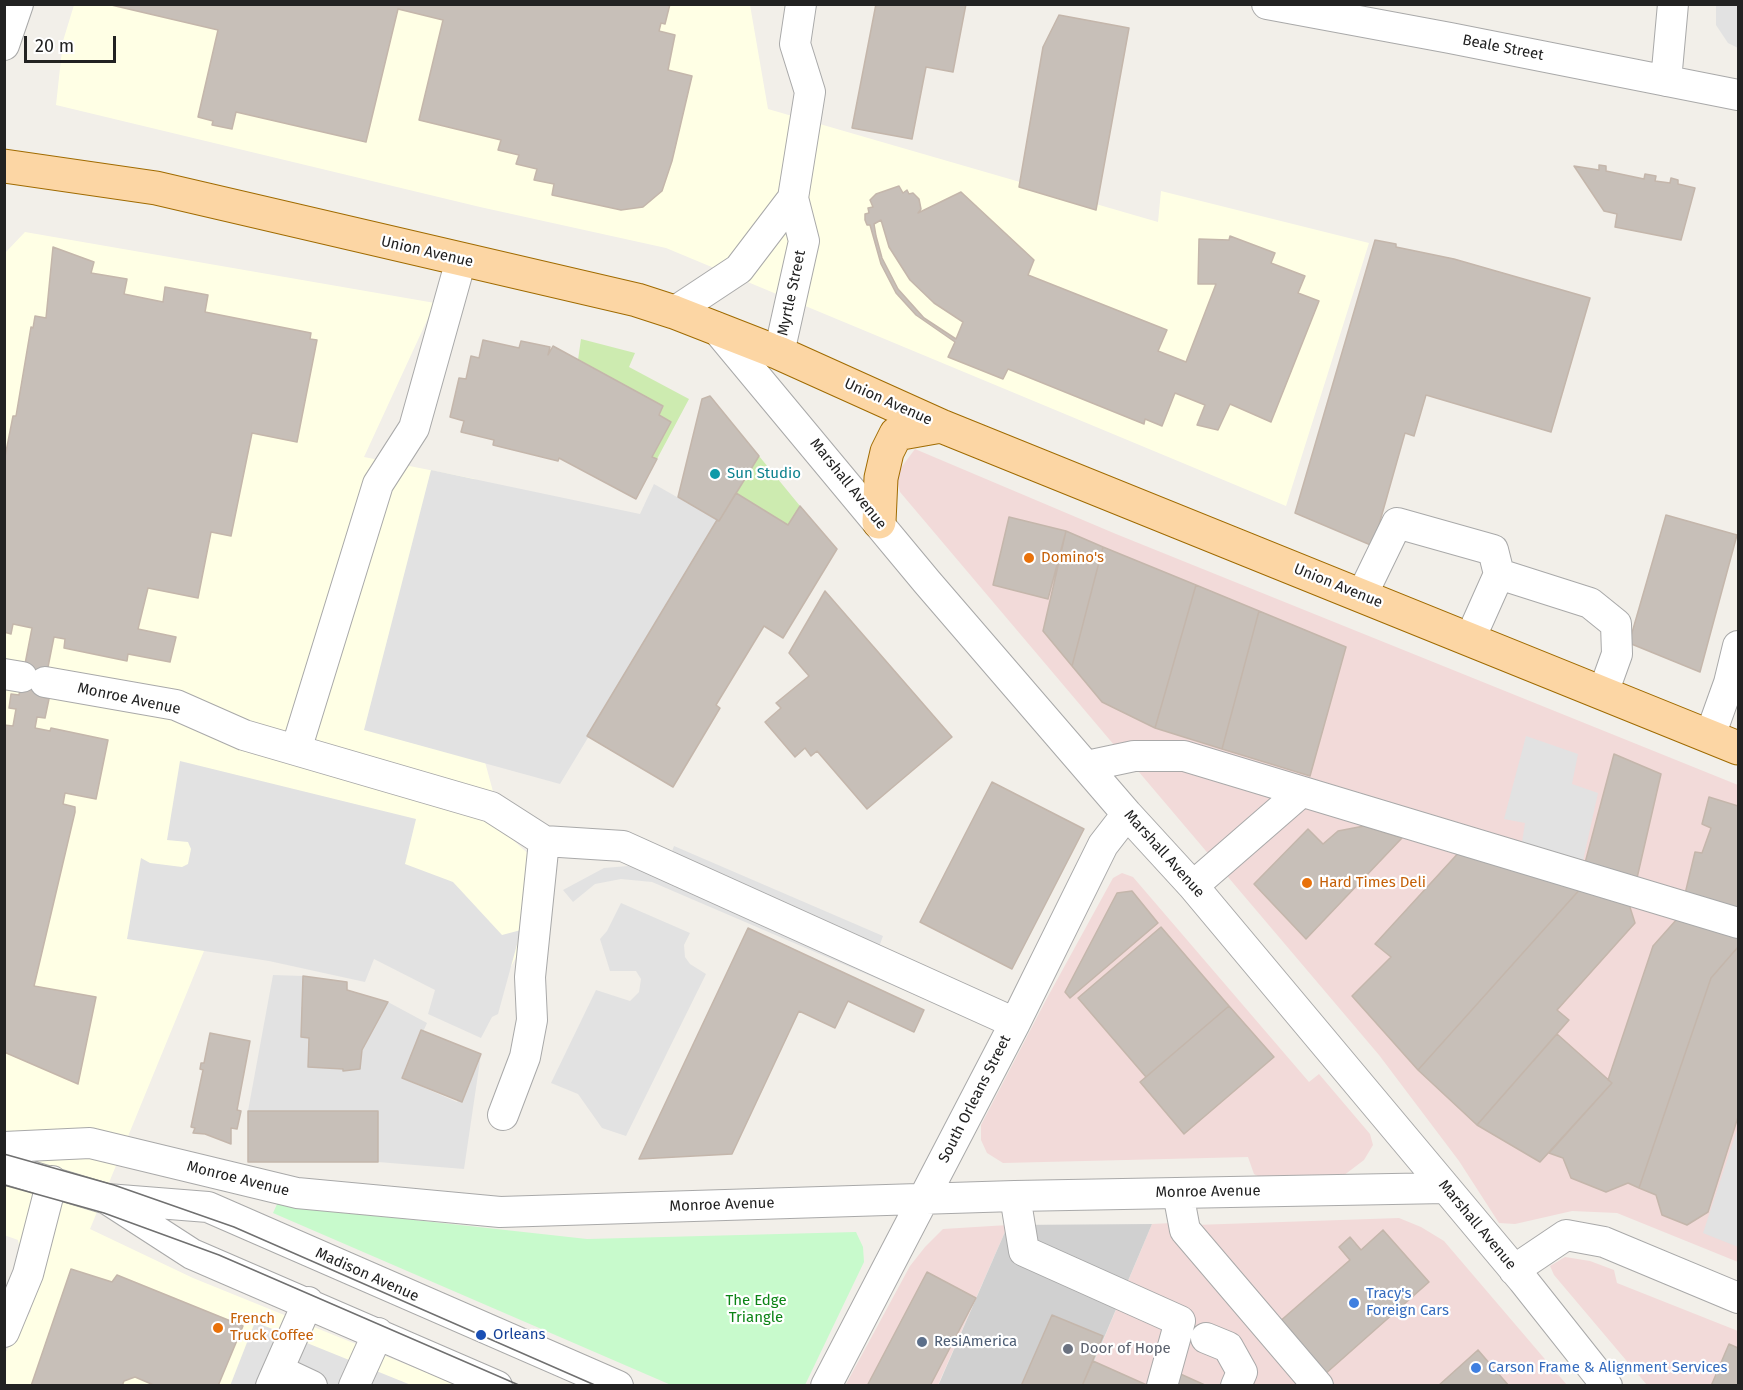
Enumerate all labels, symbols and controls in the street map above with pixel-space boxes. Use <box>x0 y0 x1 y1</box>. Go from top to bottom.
scale bar <box>27 24 118 62</box>
street label: Beale Street <box>1461 31 1545 65</box>
text: 20 m <box>35 35 74 57</box>
street label: Union Avenue <box>379 233 475 271</box>
street label: Myrtle Street <box>774 248 810 338</box>
street label: Union Avenue <box>841 375 935 429</box>
street label: Marshall Avenue <box>806 435 890 533</box>
place label: Sun Studio <box>727 465 801 483</box>
marker: Sun Studio <box>708 467 722 481</box>
place label: Domino's <box>1041 549 1104 567</box>
marker: Domino's <box>1022 551 1036 565</box>
street label: Union Avenue <box>1291 560 1385 612</box>
street label: Monroe Avenue <box>76 679 182 719</box>
street label: Marshall Avenue <box>1120 806 1208 902</box>
place label: Hard Times Deli <box>1319 874 1426 892</box>
marker: Hard Times Deli <box>1300 876 1314 890</box>
street label: South Orleans Street <box>935 1032 1015 1166</box>
street label: Monroe Avenue <box>185 1158 291 1200</box>
street label: Marshall Avenue <box>1434 1176 1520 1274</box>
street label: Monroe Avenue <box>1155 1182 1261 1202</box>
street label: Monroe Avenue <box>669 1194 775 1216</box>
street label: Madison Avenue <box>312 1244 422 1306</box>
place label: Tracy's Foreign Cars <box>1366 1285 1449 1320</box>
park label: The Edge Triangle <box>725 1292 787 1327</box>
marker: Tracy's Foreign Cars <box>1347 1296 1361 1310</box>
place label: French Truck Coffee <box>230 1310 314 1345</box>
marker: French Truck Coffee <box>211 1321 225 1335</box>
place label: Orleans <box>493 1326 545 1344</box>
marker: Orleans <box>474 1328 488 1342</box>
place label: ResiAmerica <box>934 1333 1017 1351</box>
marker: ResiAmerica <box>915 1335 929 1349</box>
place label: Door of Hope <box>1080 1340 1171 1358</box>
marker: Door of Hope <box>1061 1342 1075 1356</box>
place label: Carson Frame & Alignment Services <box>1488 1359 1728 1377</box>
marker: Carson Frame & Alignment Services <box>1469 1361 1483 1375</box>

